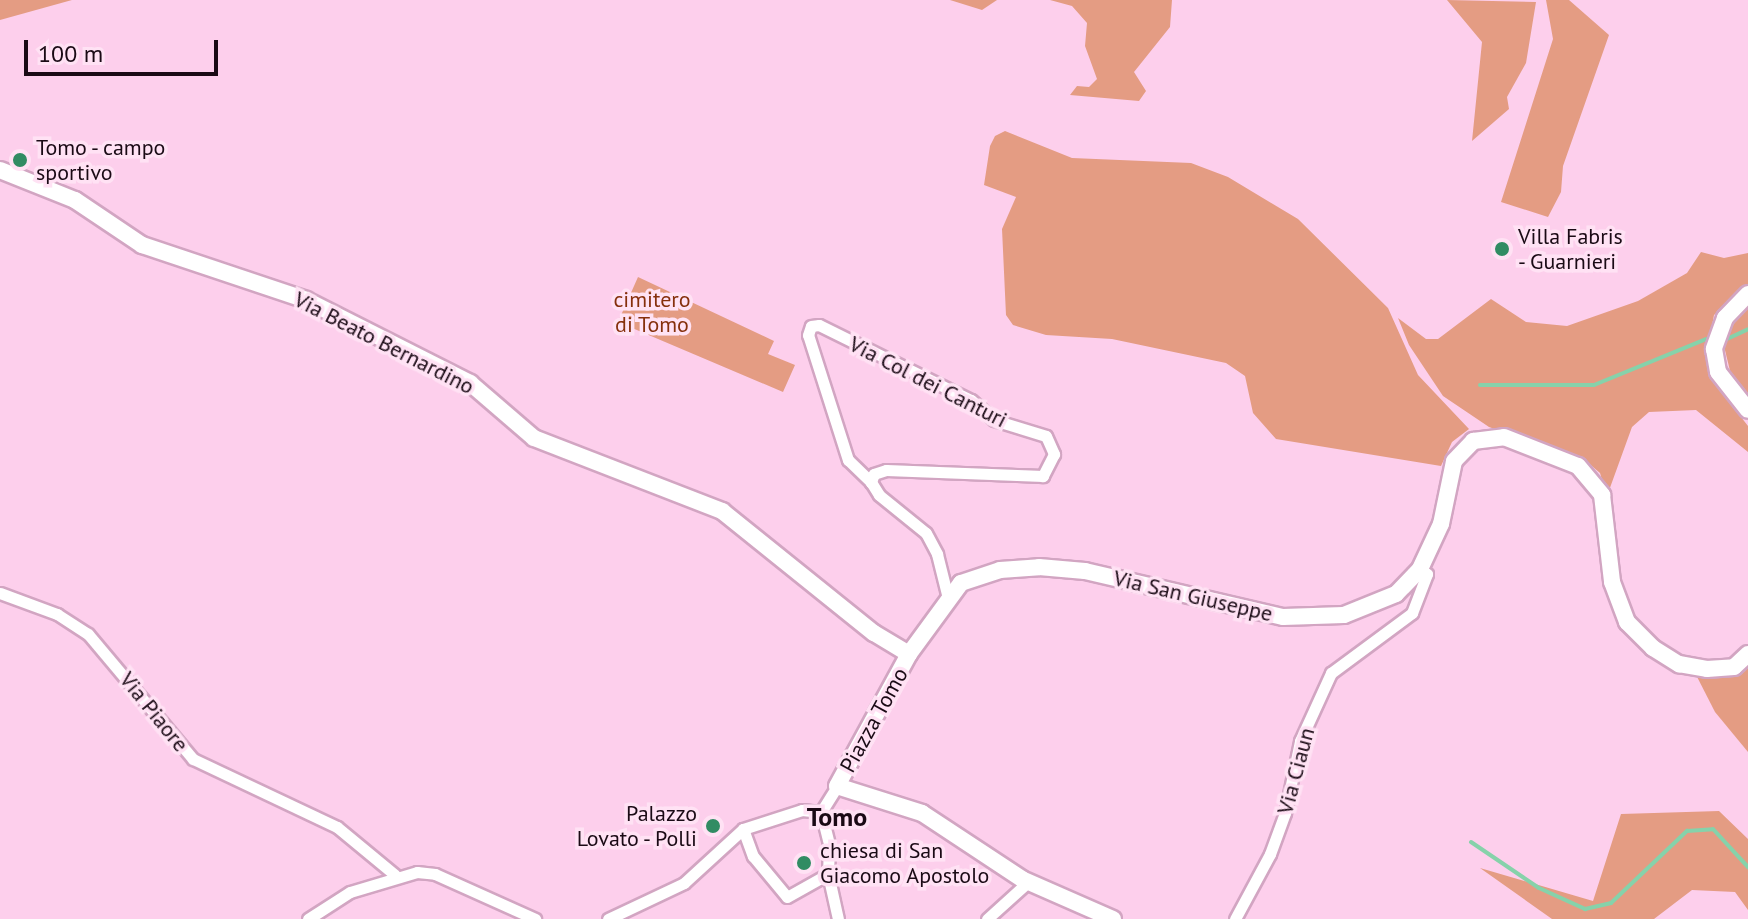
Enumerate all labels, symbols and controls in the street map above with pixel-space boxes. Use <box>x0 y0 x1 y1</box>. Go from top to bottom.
scale bar <box>28 24 222 74</box>
text: 100 m <box>38 38 103 69</box>
place label: Tomo - campo sportivo <box>36 134 169 186</box>
marker: Tomo - campo sportivo <box>11 151 29 169</box>
place label: Villa Fabris - Guarnieri <box>1518 223 1623 274</box>
marker: Villa Fabris - Guarnieri <box>1493 240 1511 258</box>
street label: Via Beato Bernardino <box>290 286 478 400</box>
park label: cimitero di Tomo <box>613 286 691 338</box>
street label: Via Col dei Canturi <box>845 331 1011 433</box>
street label: Via San Giuseppe <box>1111 565 1275 627</box>
street label: Piazza Tomo <box>834 663 914 777</box>
street label: Via Piaore <box>114 667 194 757</box>
street label: Via Ciaun <box>1272 725 1320 817</box>
place label: Palazzo Lovato - Polli <box>573 800 697 852</box>
district label: Tomo <box>807 801 867 833</box>
marker: Palazzo Lovato - Polli <box>704 817 722 835</box>
place label: chiesa di San Giacomo Apostolo <box>820 837 990 888</box>
marker: chiesa di San Giacomo Apostolo <box>795 854 813 872</box>

